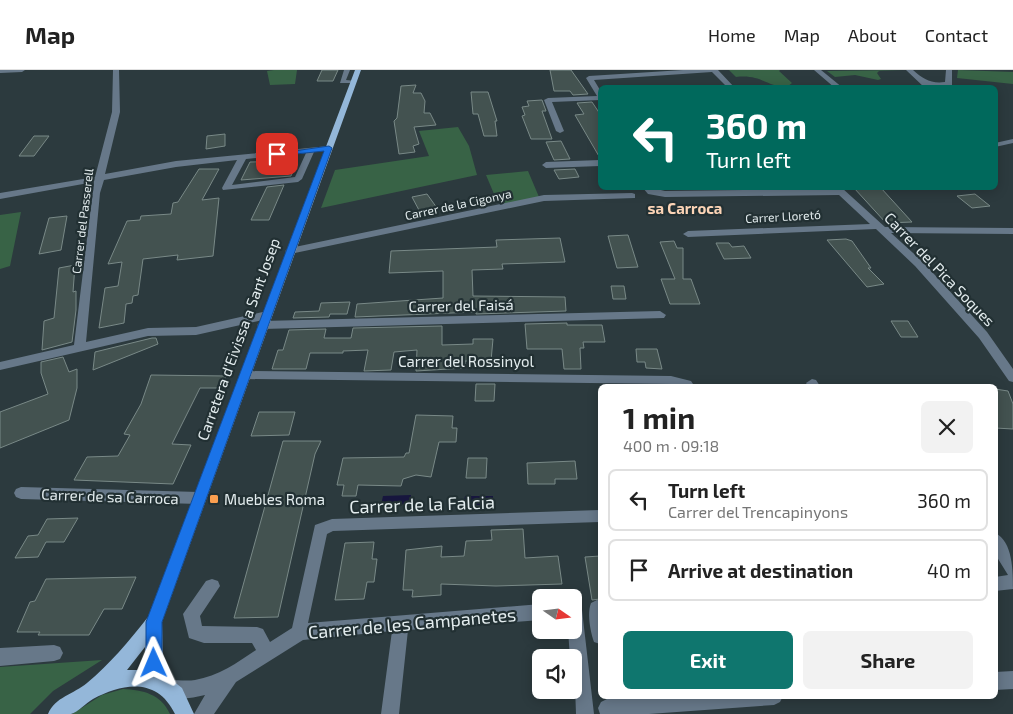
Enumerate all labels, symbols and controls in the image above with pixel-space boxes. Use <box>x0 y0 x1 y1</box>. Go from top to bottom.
text: Map <box>25 20 75 49</box>
text: Home <box>708 24 756 46</box>
text: Map <box>784 24 820 46</box>
text: About <box>848 24 897 46</box>
text: Contact <box>925 24 988 46</box>
text: 360 m <box>706 104 807 146</box>
icon: left <box>623 105 688 170</box>
pin <box>256 133 298 175</box>
icon: arrive <box>263 140 291 168</box>
text: Turn left <box>706 146 791 172</box>
street label: Carrer del Passerell <box>69 167 95 275</box>
street label: Carrer de la Cigonya <box>403 186 513 222</box>
district label: sa Carroca <box>648 199 722 217</box>
street label: Carrer Lloretó <box>745 207 821 225</box>
street label: Carrer del Pica Soques <box>881 208 999 330</box>
street label: Carretera d'Eivissa a Sant Josep <box>193 235 283 443</box>
street label: Carrer del Faisá <box>408 295 514 315</box>
street label: Carrer del Rossinyol <box>398 352 535 370</box>
text: 1 min <box>623 399 695 435</box>
button: close <box>921 401 973 453</box>
text: 400 m · 09:18 <box>623 436 719 455</box>
text: Turn left <box>668 479 745 502</box>
street label: Carrer de sa Carroca <box>41 485 179 507</box>
icon: left <box>625 486 653 514</box>
text: 360 m <box>917 489 971 512</box>
place label: Muebles Roma <box>224 490 325 508</box>
street label: Carrer de la Falcia <box>349 490 495 518</box>
marker: Muebles Roma <box>208 493 220 505</box>
text: Carrer del Trencapinyons <box>668 502 848 521</box>
icon: arrive <box>625 556 653 584</box>
text: Arrive at destination <box>668 559 853 582</box>
text: 40 m <box>927 559 971 582</box>
north arrow <box>532 589 582 639</box>
map controls <box>532 589 582 699</box>
street label: Carrer de les Campanetes <box>307 603 517 643</box>
button: Exit <box>623 631 793 689</box>
button: Share <box>803 631 973 689</box>
position arrow <box>127 636 179 688</box>
button: sound <box>532 649 582 699</box>

